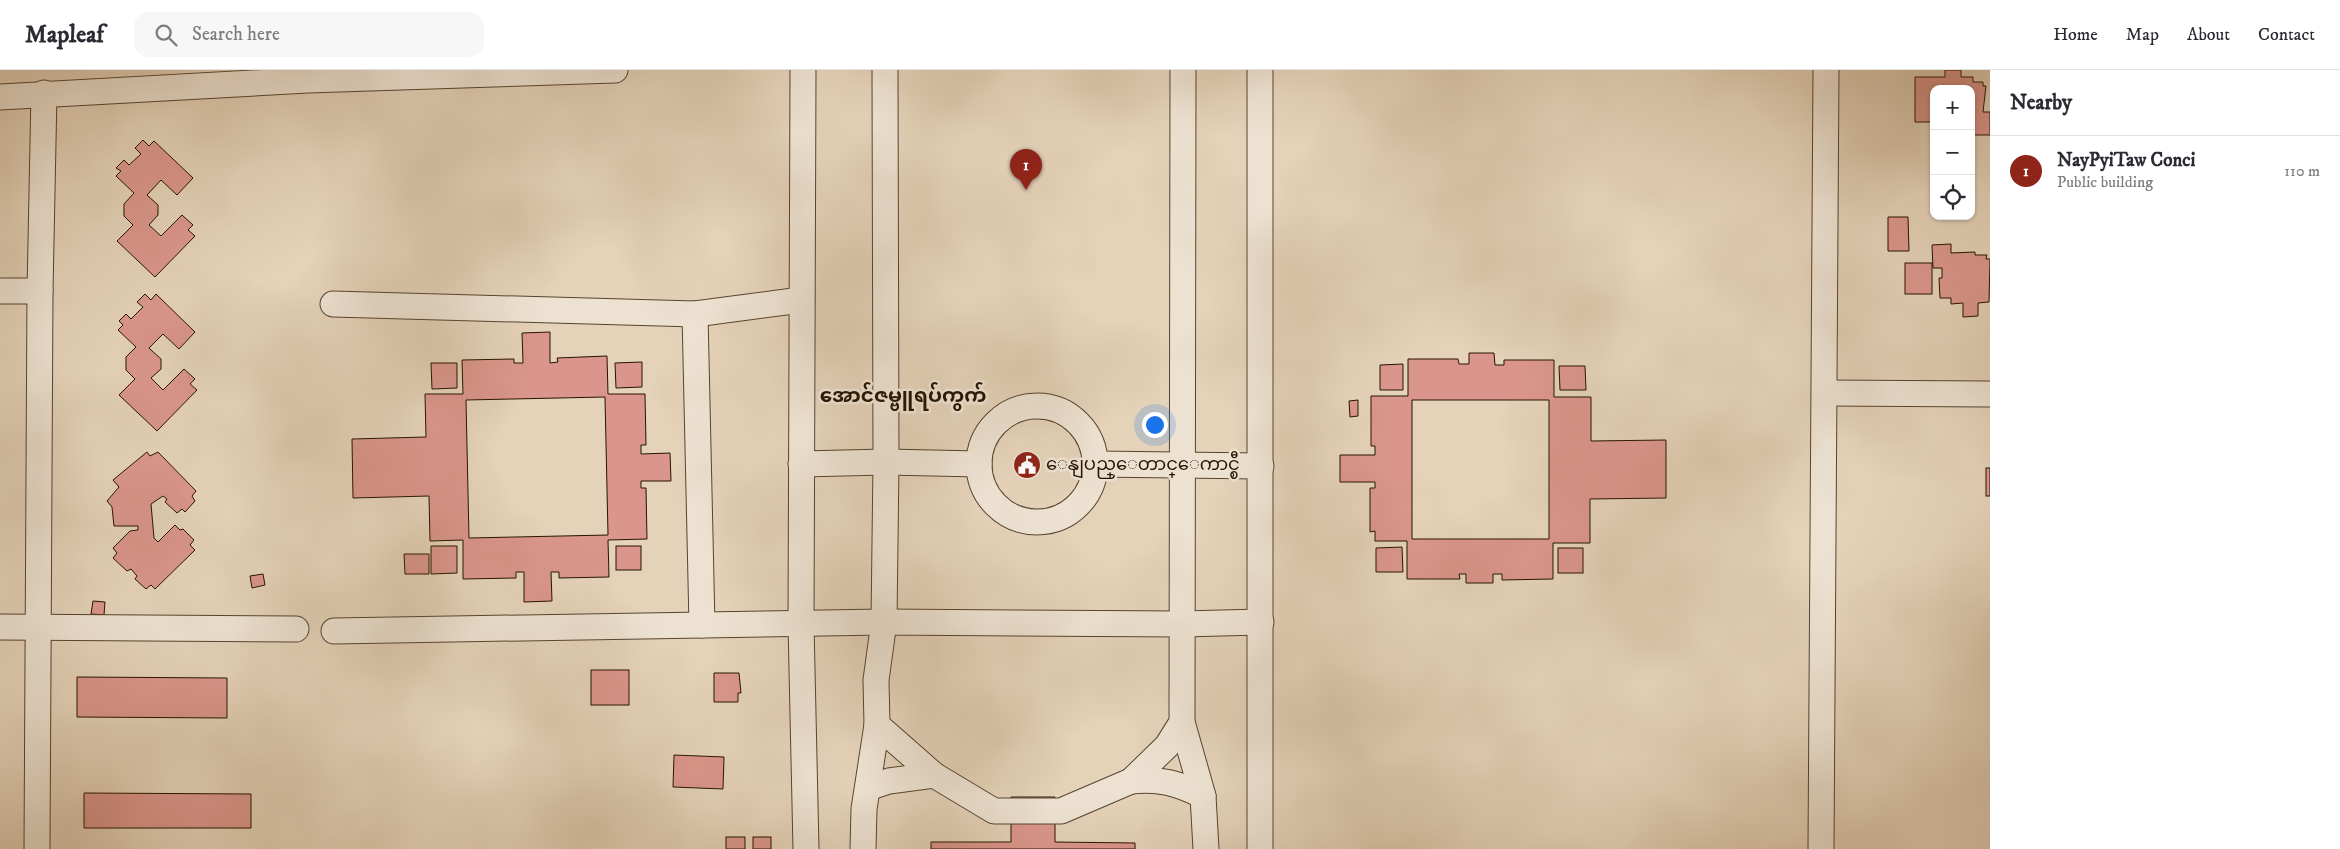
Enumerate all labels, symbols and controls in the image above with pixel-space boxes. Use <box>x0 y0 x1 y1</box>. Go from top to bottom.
search box <box>134 12 484 57</box>
text: Mapleaf <box>25 20 104 50</box>
icon: search <box>152 21 180 49</box>
text: Search here <box>192 23 280 46</box>
text: Home <box>2053 24 2098 46</box>
text: Map <box>2126 24 2159 46</box>
text: About <box>2187 24 2230 46</box>
text: Contact <box>2258 24 2315 46</box>
map controls <box>1930 85 1975 220</box>
button: + <box>1930 85 1975 130</box>
text: Nearby <box>2010 90 2072 116</box>
button: − <box>1930 130 1975 175</box>
pin: 1 <box>1010 149 1042 190</box>
text: NayPyiTaw Conci <box>2057 149 2195 172</box>
text: 1 <box>2023 161 2029 181</box>
text: 110 m <box>2284 161 2320 181</box>
text: Public building <box>2057 172 2153 192</box>
button: locate <box>1930 175 1975 220</box>
district label: အောင်ဇမ္ဗူရပ်ကွက် <box>820 382 986 411</box>
your location <box>1142 412 1168 438</box>
public building icon: ေနျပည္ေတာင္ေကာင္စီ <box>1012 450 1042 480</box>
place label: ေနျပည္ေတာင္ေကာင္စီ <box>1046 450 1240 479</box>

